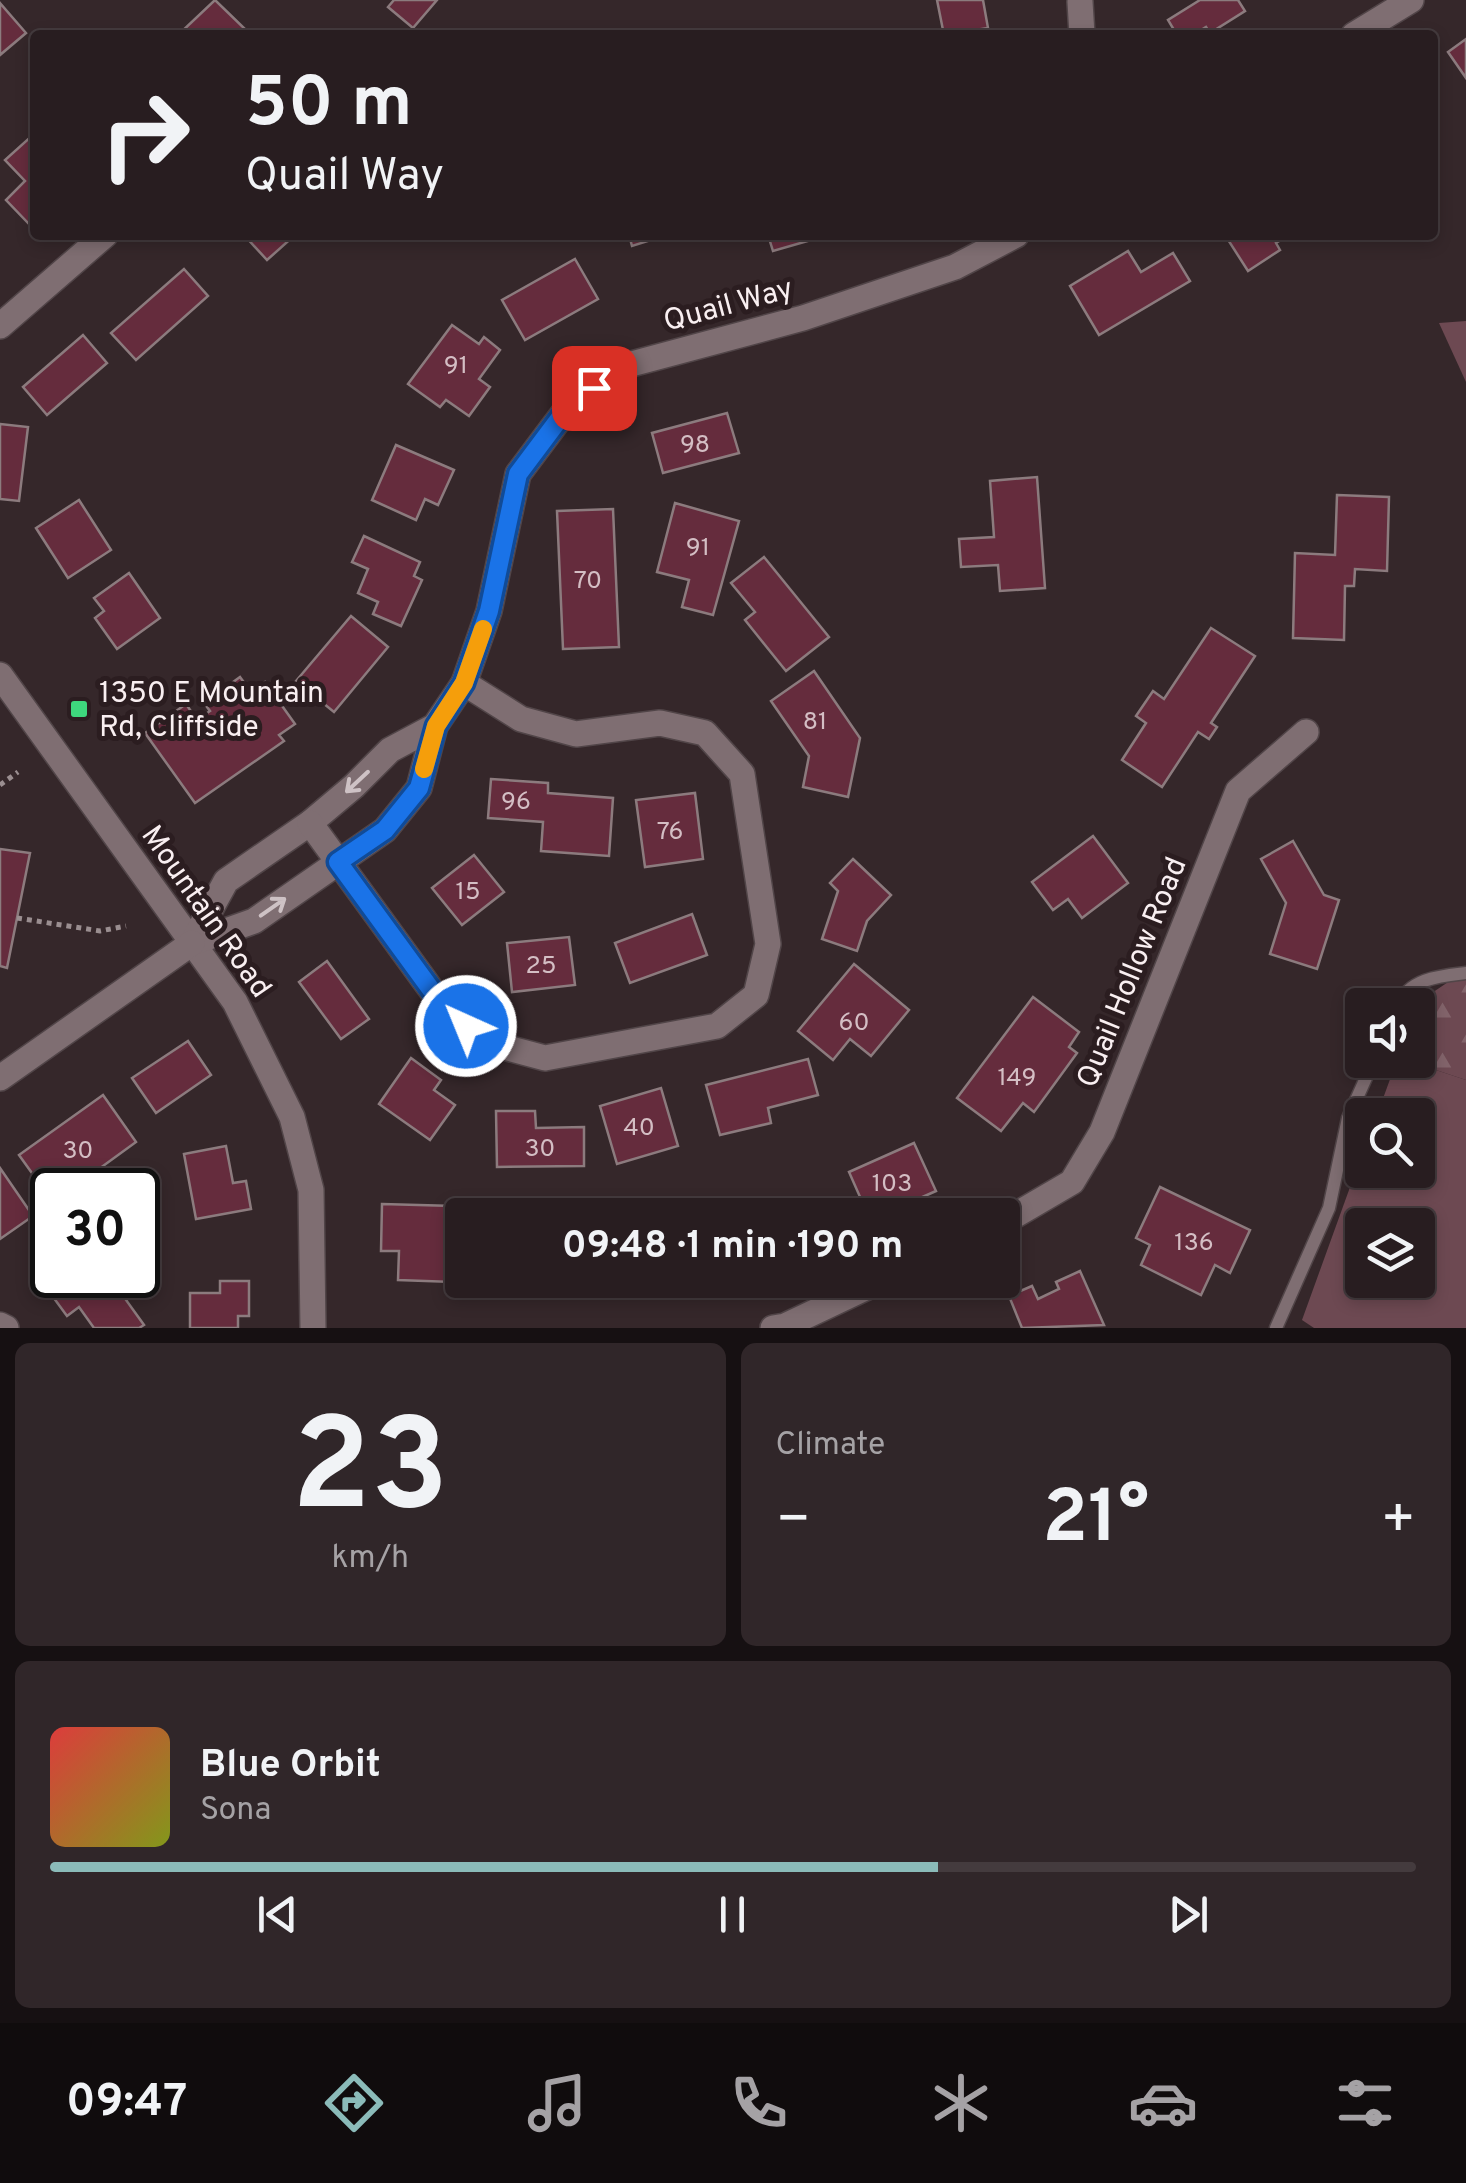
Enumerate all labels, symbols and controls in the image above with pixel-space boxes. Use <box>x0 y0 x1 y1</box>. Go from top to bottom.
text: 50 m <box>245 62 412 151</box>
icon: right <box>80 70 210 200</box>
text: Quail Way <box>245 149 444 206</box>
street label: Quail Way <box>660 271 798 341</box>
pin <box>552 346 637 431</box>
house number: 91 <box>444 351 468 383</box>
icon: arrive <box>567 361 622 416</box>
house number: 98 <box>680 430 710 462</box>
house number: 91 <box>686 533 710 565</box>
house number: 70 <box>574 566 602 598</box>
place label: 1350 E Mountain Rd, Cliffside <box>99 676 324 747</box>
marker: 1350 E Mountain Rd, Cliffside <box>68 698 90 720</box>
house number: 81 <box>803 707 827 739</box>
one-way arrow <box>345 770 370 793</box>
house number: 96 <box>501 787 531 819</box>
house number: 76 <box>657 817 683 849</box>
street label: Mountain Road <box>132 819 278 1006</box>
street label: Quail Hollow Road <box>1070 852 1196 1094</box>
house number: 15 <box>456 877 480 909</box>
one-way arrow <box>259 897 287 918</box>
house number: 25 <box>526 951 556 983</box>
position arrow <box>414 974 518 1078</box>
map controls <box>1345 988 1435 1298</box>
button: sound <box>1345 988 1435 1078</box>
house number: 60 <box>839 1008 869 1040</box>
house number: 149 <box>998 1063 1036 1095</box>
button: search <box>1345 1098 1435 1188</box>
house number: 40 <box>623 1113 655 1145</box>
house number: 30 <box>525 1134 555 1166</box>
house number: 30 <box>63 1136 93 1168</box>
speed limit sign: 30 <box>30 1168 160 1298</box>
house number: 103 <box>872 1169 912 1201</box>
button: layers <box>1345 1208 1435 1298</box>
text: 09:48 · 1 min · 190 m <box>562 1223 903 1272</box>
house number: 136 <box>1174 1228 1214 1260</box>
text: 23 <box>292 1391 449 1556</box>
text: Climate <box>776 1426 885 1466</box>
text: 21° <box>1042 1474 1149 1569</box>
text: − <box>776 1487 811 1557</box>
text: + <box>1381 1487 1416 1557</box>
text: km/h <box>331 1539 409 1579</box>
text: Blue Orbit <box>200 1742 381 1791</box>
text: Sona <box>200 1791 271 1831</box>
icon: previous <box>250 1887 305 1942</box>
icon: pause <box>705 1887 760 1942</box>
icon: next <box>1161 1887 1216 1942</box>
icon: directions <box>319 2068 389 2138</box>
icon: music <box>522 2068 592 2138</box>
icon: phone <box>724 2068 794 2138</box>
icon: climate <box>926 2068 996 2138</box>
icon: car <box>1128 2068 1198 2138</box>
icon: filters <box>1330 2068 1400 2138</box>
text: 09:47 <box>66 2075 187 2132</box>

